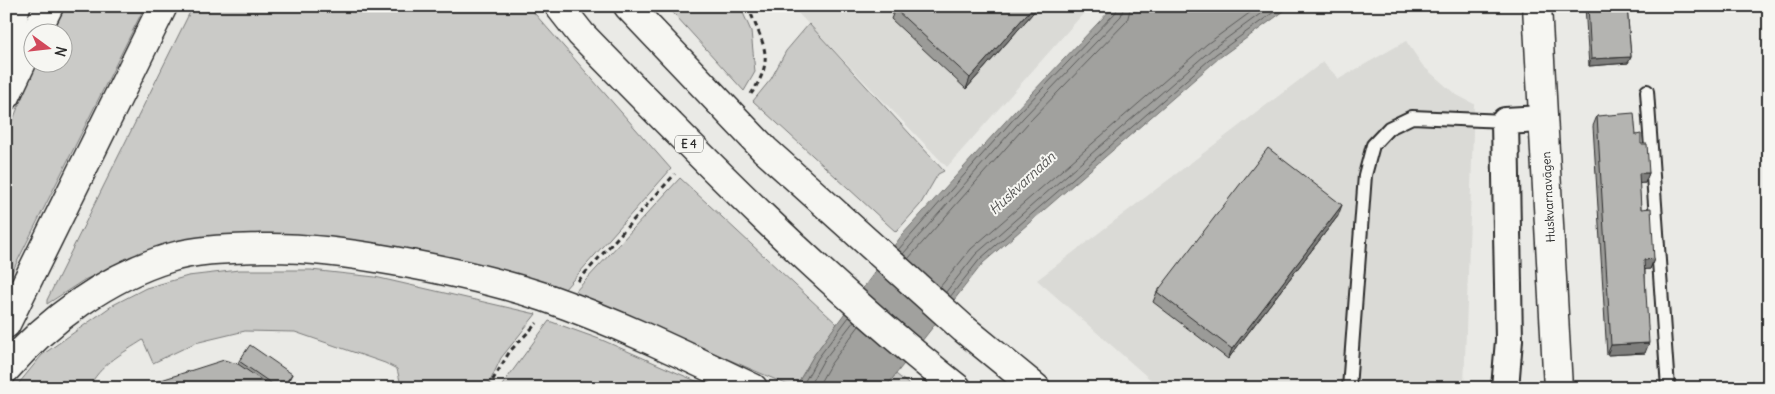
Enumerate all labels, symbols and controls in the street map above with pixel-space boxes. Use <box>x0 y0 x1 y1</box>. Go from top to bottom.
north arrow <box>22 22 72 72</box>
text: N <box>51 44 71 58</box>
road number: E 4 <box>675 136 703 152</box>
water label: Huskvarnaån <box>985 147 1060 218</box>
street label: Huskvarnavägen <box>1538 151 1558 243</box>

